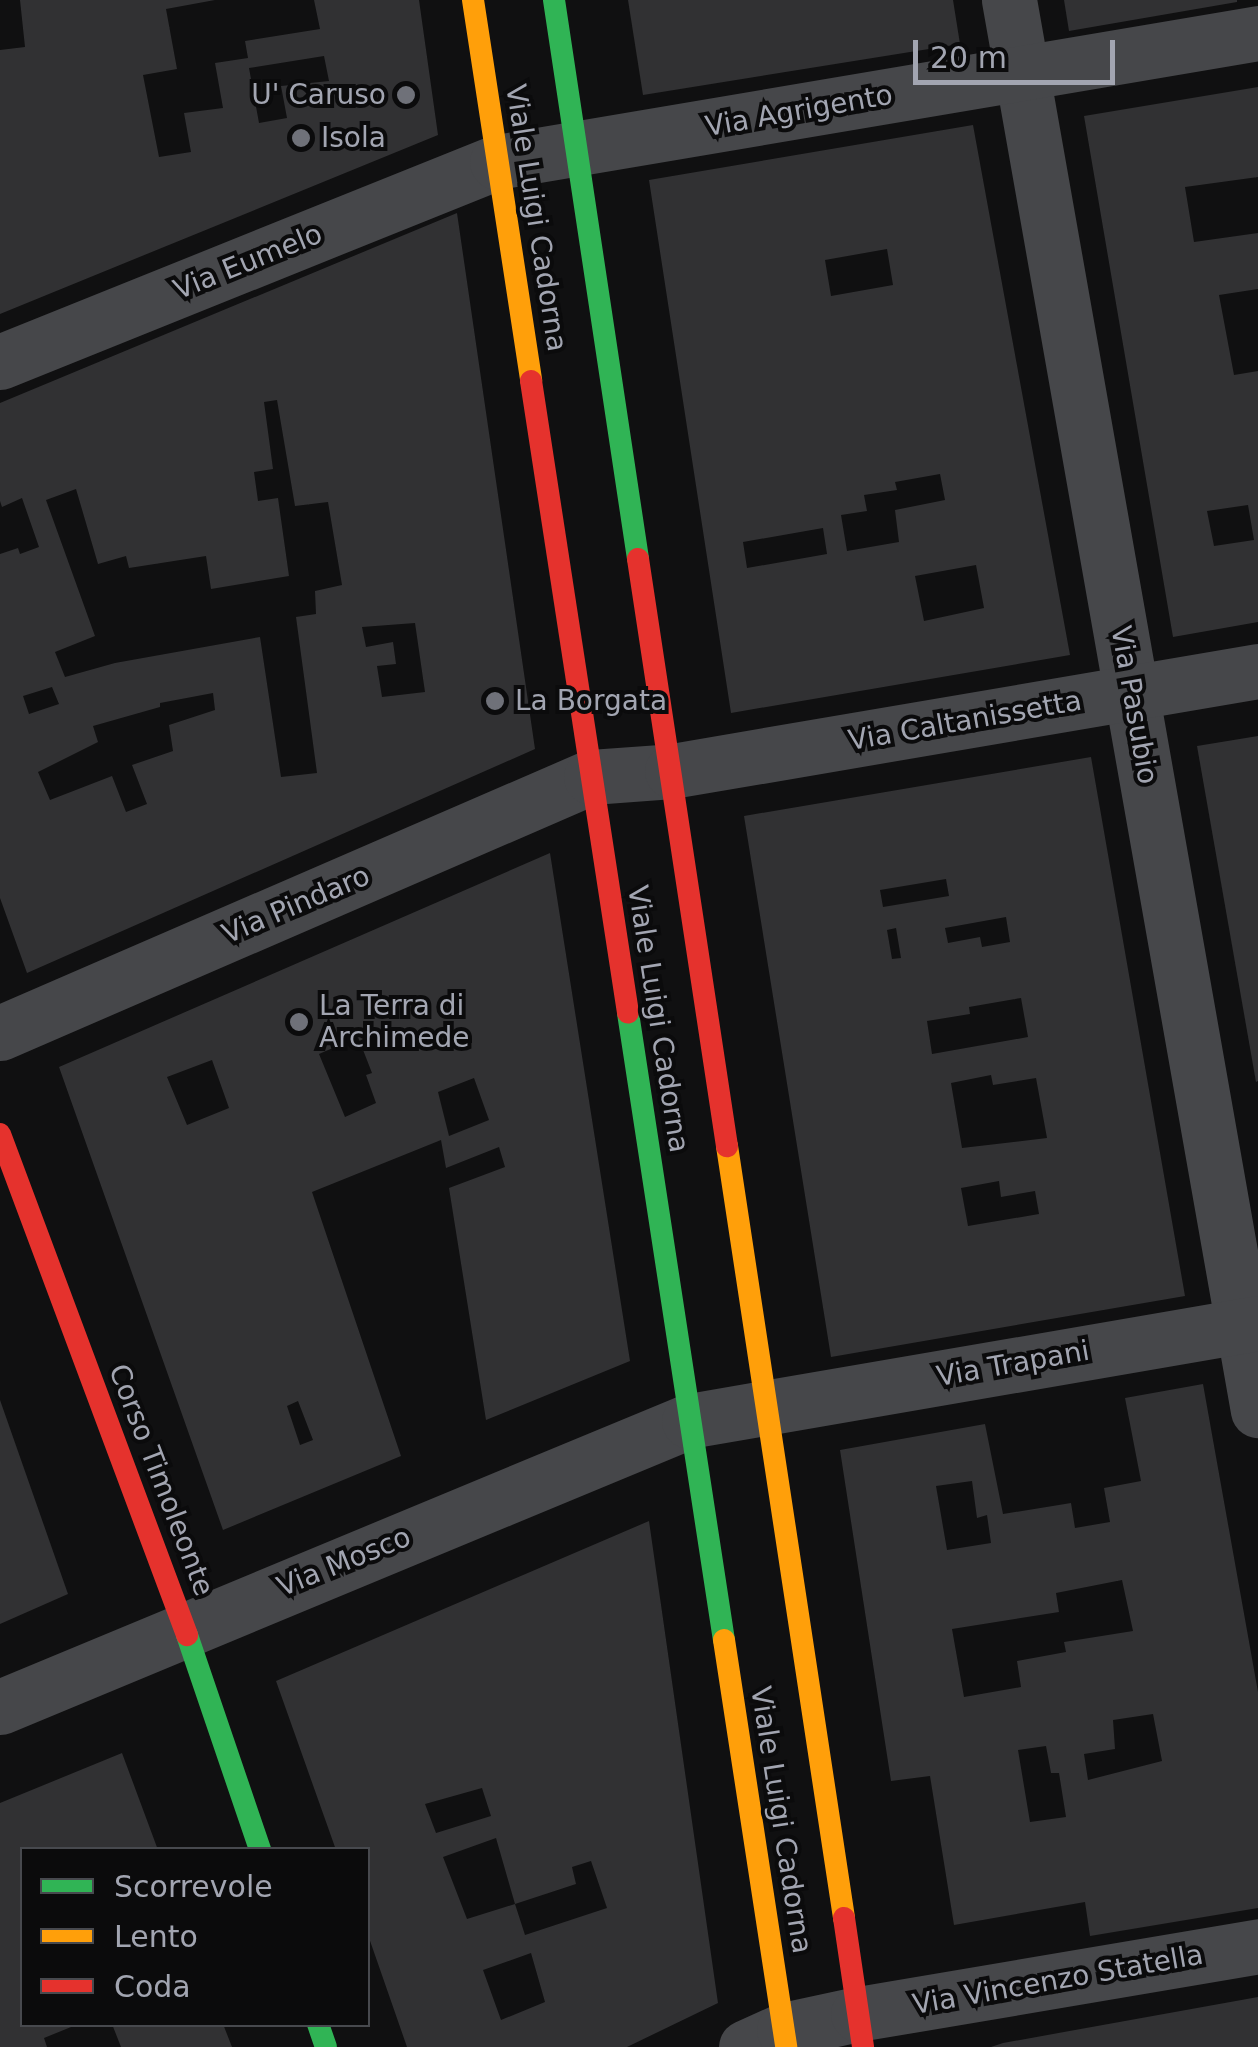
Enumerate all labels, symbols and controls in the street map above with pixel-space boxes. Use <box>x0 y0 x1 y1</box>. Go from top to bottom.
scale bar <box>918 20 1120 82</box>
text: 20 m <box>930 40 1007 75</box>
place label: U' Caruso <box>251 78 386 112</box>
street label: Via Agrigento <box>703 78 895 144</box>
street label: Viale Luigi Cadorna <box>498 82 574 354</box>
marker: U' Caruso <box>395 84 417 106</box>
place label: Isola <box>321 121 386 155</box>
marker: Isola <box>290 127 312 149</box>
street label: Via Eumelo <box>169 217 327 307</box>
street label: Via Pasubio <box>1104 623 1164 787</box>
place label: La Borgata <box>515 684 667 718</box>
street label: Via Caltanissetta <box>846 684 1084 758</box>
marker: La Borgata <box>484 690 506 712</box>
street label: Via Pindaro <box>217 859 375 951</box>
street label: Viale Luigi Cadorna <box>620 883 696 1155</box>
place label: La Terra di Archimede <box>319 989 469 1055</box>
marker: La Terra di Archimede <box>288 1011 310 1033</box>
street label: Via Trapani <box>934 1334 1092 1394</box>
street label: Corso Timoleonte <box>101 1359 221 1601</box>
street label: Via Mosco <box>272 1520 416 1604</box>
street label: Viale Luigi Cadorna <box>743 1684 819 1956</box>
legend <box>20 1847 370 2027</box>
text: Scorrevole <box>114 1869 273 1904</box>
text: Lento <box>114 1919 198 1954</box>
street label: Via Vincenzo Statella <box>910 1938 1206 2022</box>
text: Coda <box>114 1969 191 2004</box>

